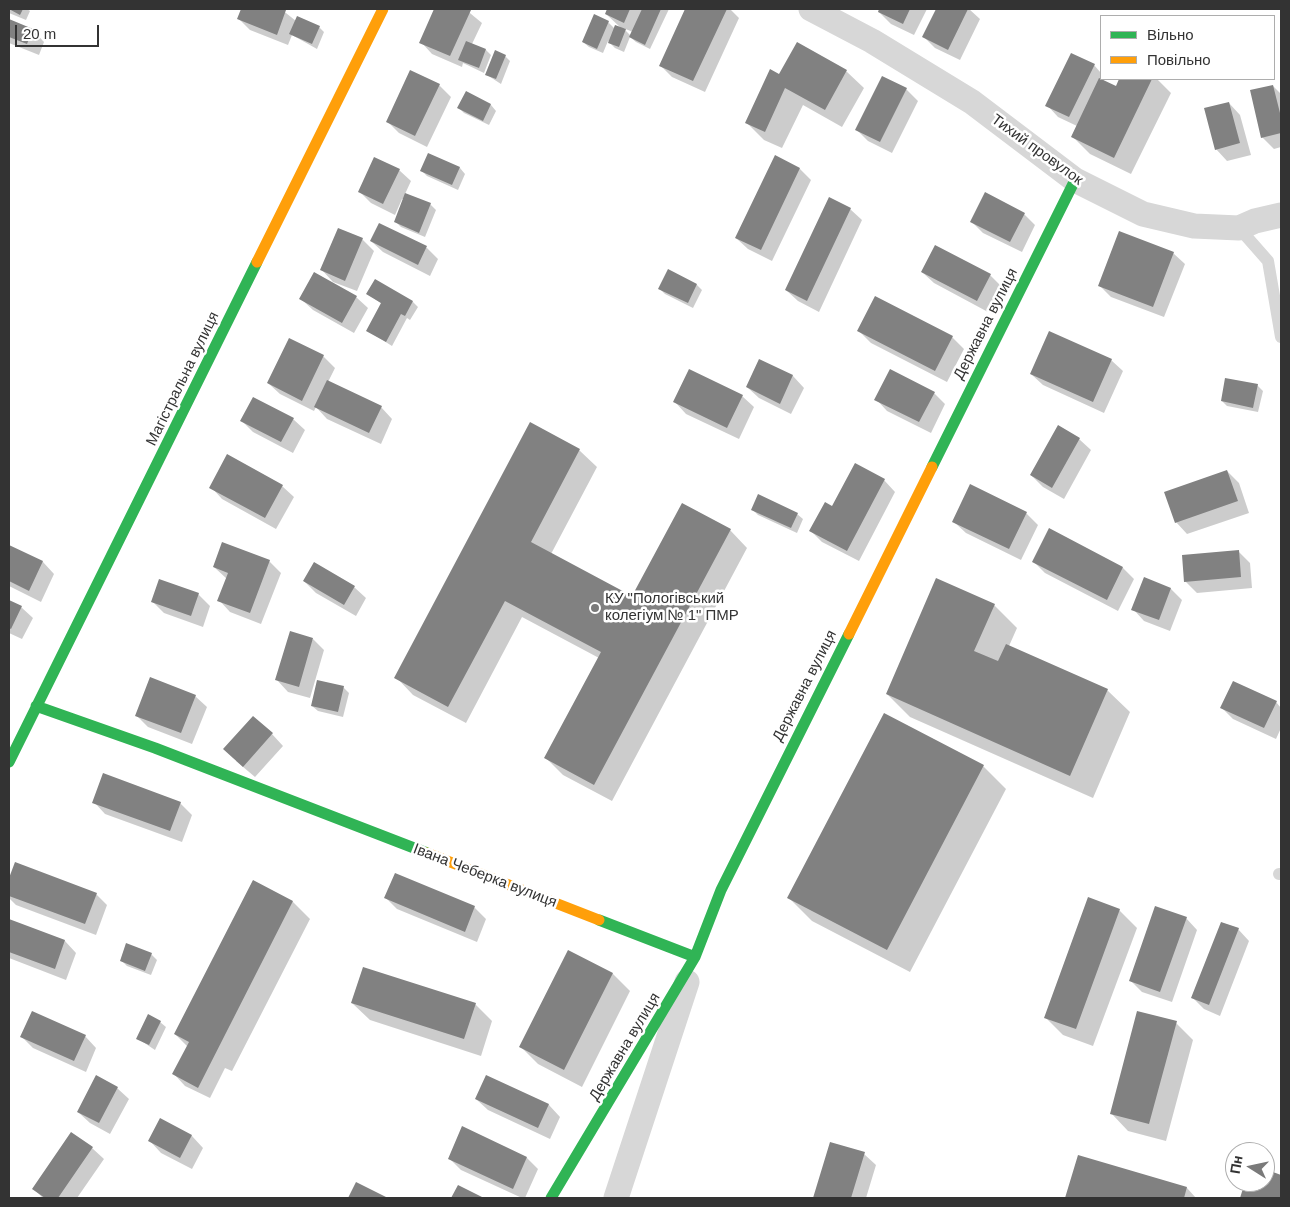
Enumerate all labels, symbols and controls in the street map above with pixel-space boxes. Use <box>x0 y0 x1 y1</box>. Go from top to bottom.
scale bar <box>18 15 101 47</box>
legend <box>1100 15 1275 80</box>
text: 20 m <box>23 25 56 42</box>
text: Вільно <box>1147 26 1194 43</box>
text: Повільно <box>1147 51 1211 68</box>
street label: Тихий провулок <box>988 111 1086 189</box>
street label: Державна вулиця <box>950 265 1022 383</box>
street label: Магістральна вулиця <box>143 309 223 449</box>
place label: КУ "Пологівський колегіум № 1" ПМР <box>605 590 739 625</box>
marker: КУ "Пологівський колегіум № 1" ПМР <box>589 602 601 614</box>
street label: Державна вулиця <box>769 627 841 745</box>
street label: Івана Чеберка вулиця <box>411 840 559 912</box>
street label: Державна вулиця <box>586 990 664 1104</box>
north arrow <box>1225 1142 1275 1192</box>
text: Пн <box>1227 1154 1246 1175</box>

